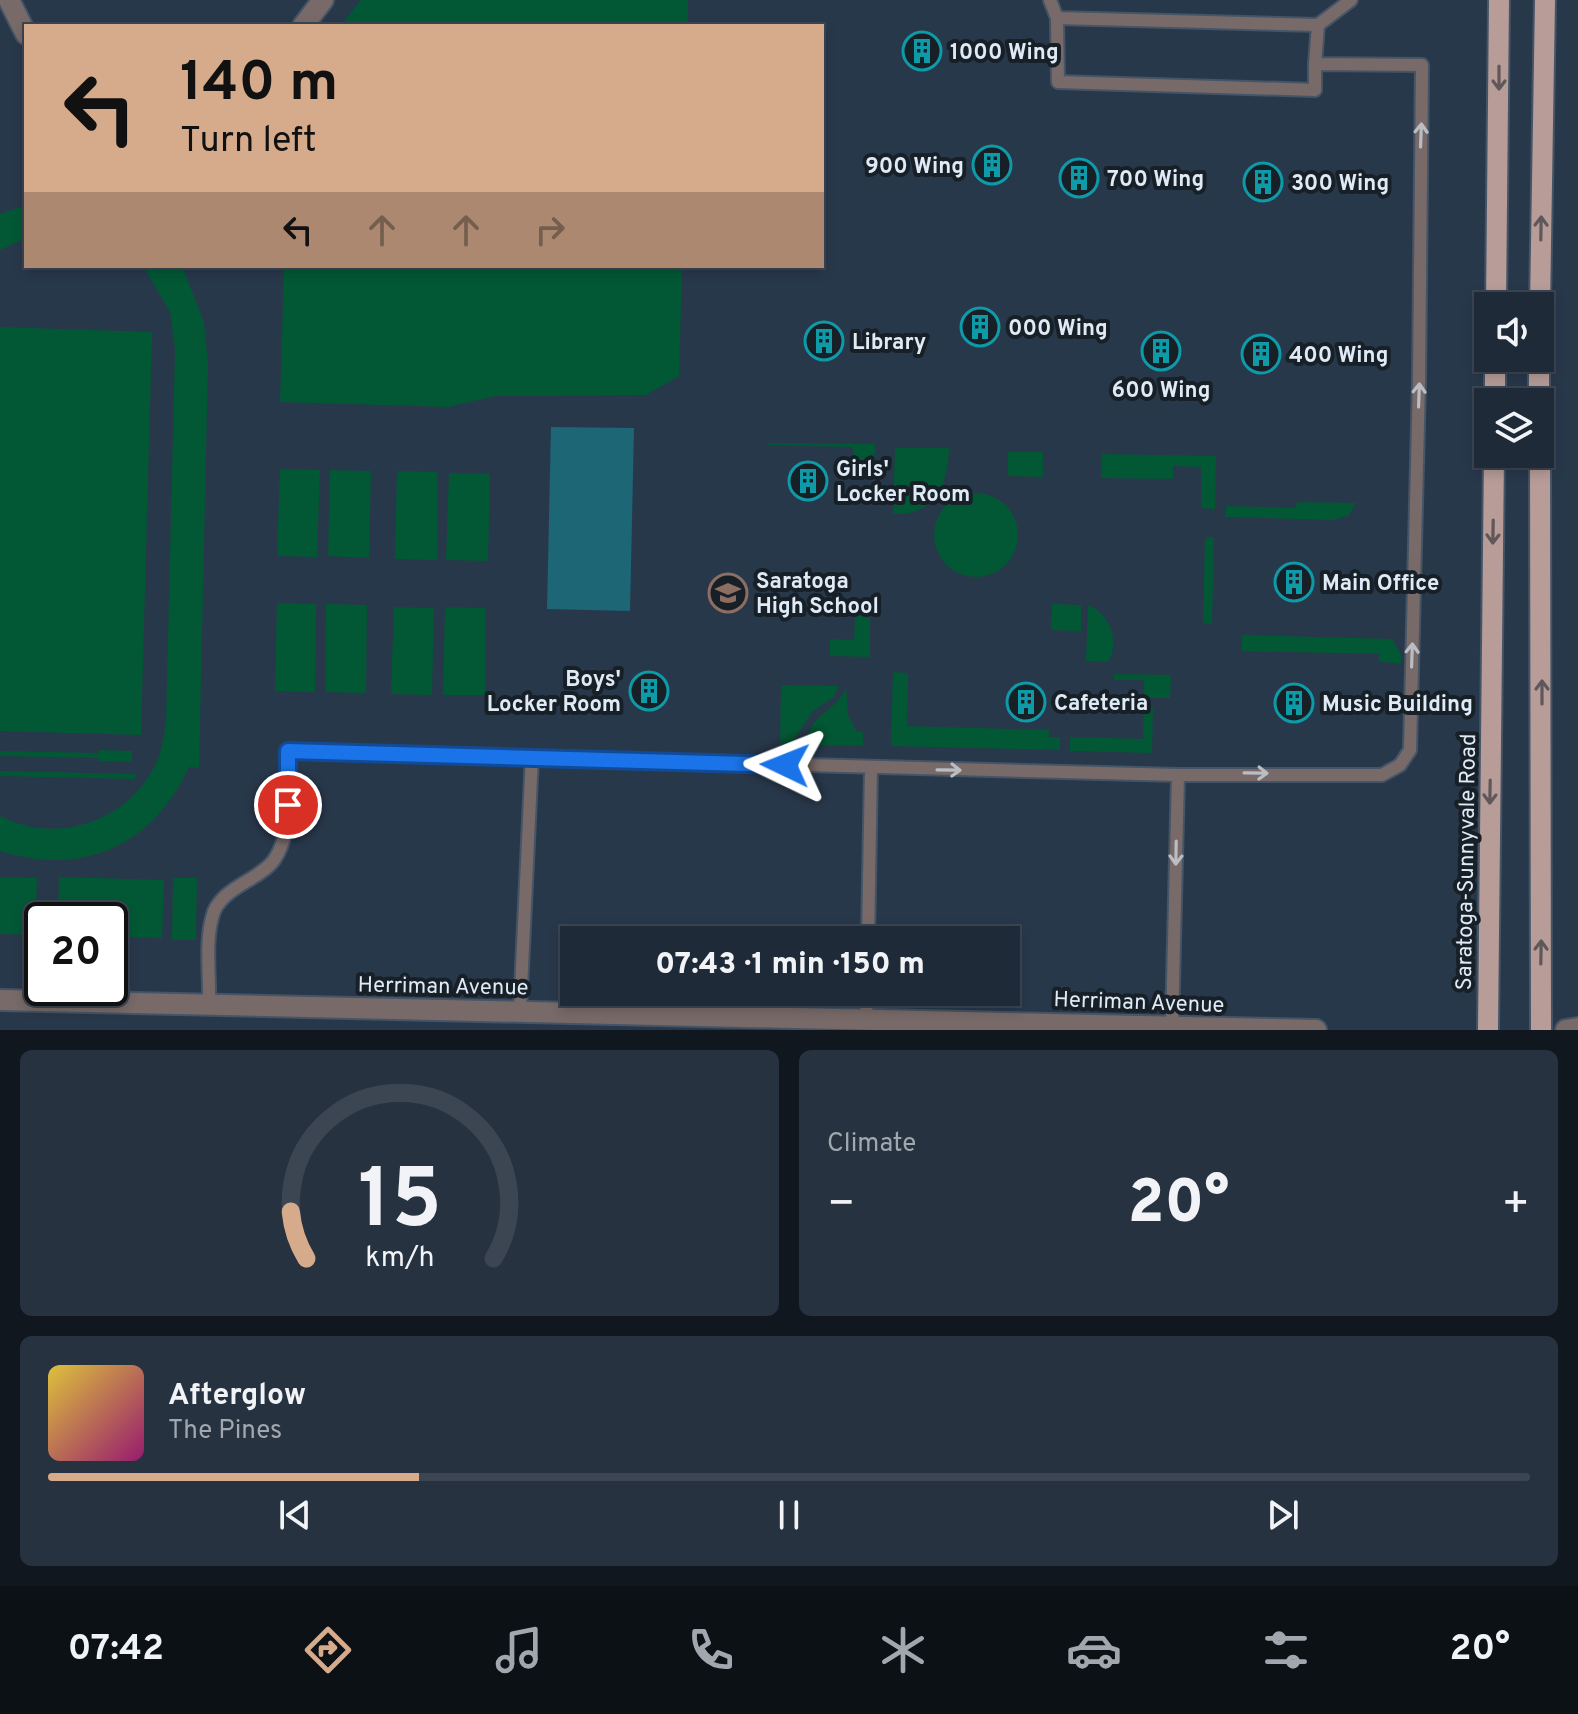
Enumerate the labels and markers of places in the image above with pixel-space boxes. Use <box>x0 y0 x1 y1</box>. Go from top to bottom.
building icon: 1000 Wing <box>901 30 943 72</box>
place label: 1000 Wing <box>950 40 1059 67</box>
building icon: 900 Wing <box>971 144 1013 186</box>
place label: 900 Wing <box>865 154 964 181</box>
building icon: 700 Wing <box>1058 157 1100 199</box>
building icon: 300 Wing <box>1242 161 1284 203</box>
place label: 700 Wing <box>1107 167 1204 194</box>
place label: 300 Wing <box>1291 171 1389 198</box>
building icon: 000 Wing <box>959 306 1001 348</box>
place label: 000 Wing <box>1008 316 1108 343</box>
building icon: Library <box>803 320 845 362</box>
place label: Library <box>852 330 926 357</box>
building icon: 600 Wing <box>1140 330 1182 372</box>
building icon: 400 Wing <box>1240 333 1282 375</box>
place label: 400 Wing <box>1289 343 1388 370</box>
place label: 600 Wing <box>1112 378 1210 405</box>
place label: Girls' Locker Room <box>836 457 970 509</box>
building icon: Girls' Locker Room <box>787 460 829 502</box>
building icon: Main Office <box>1273 561 1315 603</box>
place label: Saratoga High School <box>756 569 879 621</box>
place label: Main Office <box>1322 571 1439 598</box>
school or university icon: Saratoga High School <box>707 572 749 614</box>
place label: Boys' Locker Room <box>487 667 621 719</box>
building icon: Boys' Locker Room <box>628 670 670 712</box>
building icon: Cafeteria <box>1005 681 1047 723</box>
building icon: Music Building <box>1273 682 1315 724</box>
place label: Cafeteria <box>1054 691 1148 718</box>
place label: Music Building <box>1322 692 1473 719</box>
pin <box>254 771 322 839</box>

